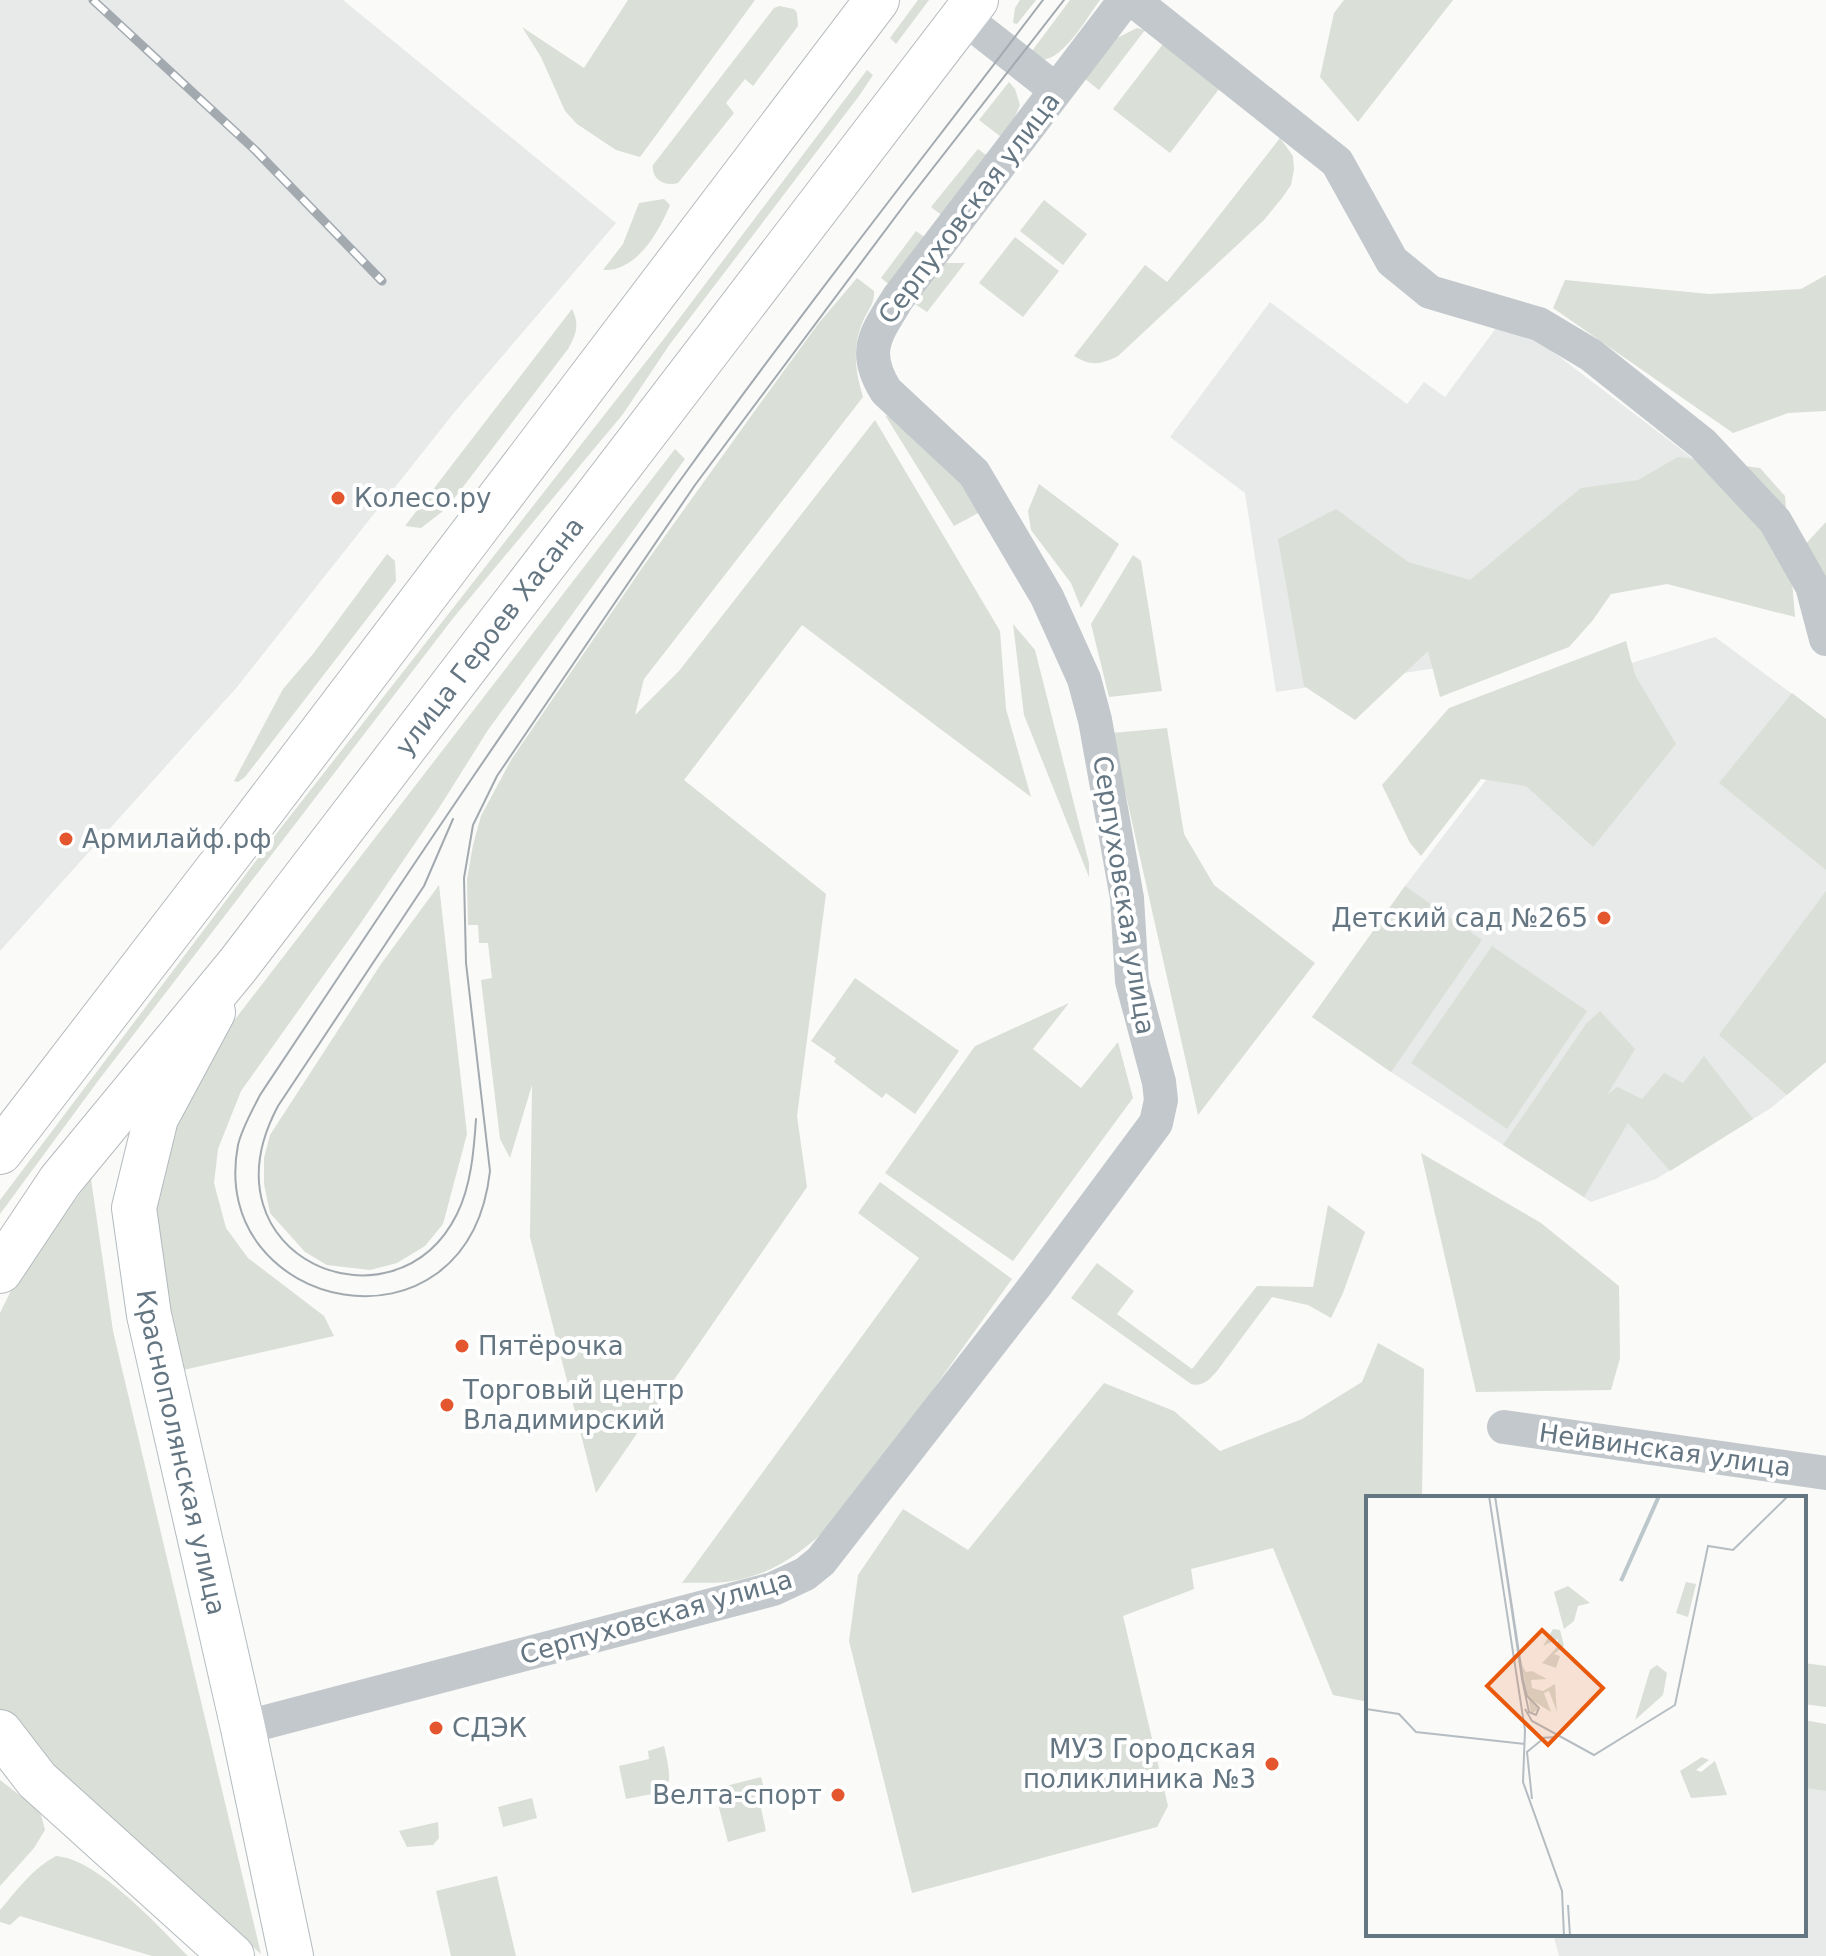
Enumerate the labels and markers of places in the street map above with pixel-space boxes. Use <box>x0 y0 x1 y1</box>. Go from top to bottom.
place label: Колесо.ру <box>354 483 491 513</box>
marker: Колесо.ру <box>329 489 347 507</box>
place label: Армилайф.рф <box>82 824 271 854</box>
marker: Армилайф.рф <box>57 830 75 848</box>
place label: Детский сад №265 <box>1331 903 1588 933</box>
marker: Детский сад №265 <box>1595 909 1613 927</box>
place label: Пятёрочка <box>478 1331 624 1361</box>
marker: Пятёрочка <box>453 1337 471 1355</box>
place label: Торговый центр Владимирский <box>462 1375 684 1435</box>
marker: Торговый центр Владимирский <box>438 1396 456 1414</box>
place label: СДЭК <box>452 1713 527 1743</box>
marker: СДЭК <box>427 1719 445 1737</box>
place label: МУЗ Городская поликлиника №3 <box>1023 1734 1256 1794</box>
marker: МУЗ Городская поликлиника №3 <box>1263 1755 1281 1773</box>
place label: Велта-спорт <box>652 1780 822 1810</box>
marker: Велта-спорт <box>829 1786 847 1804</box>

